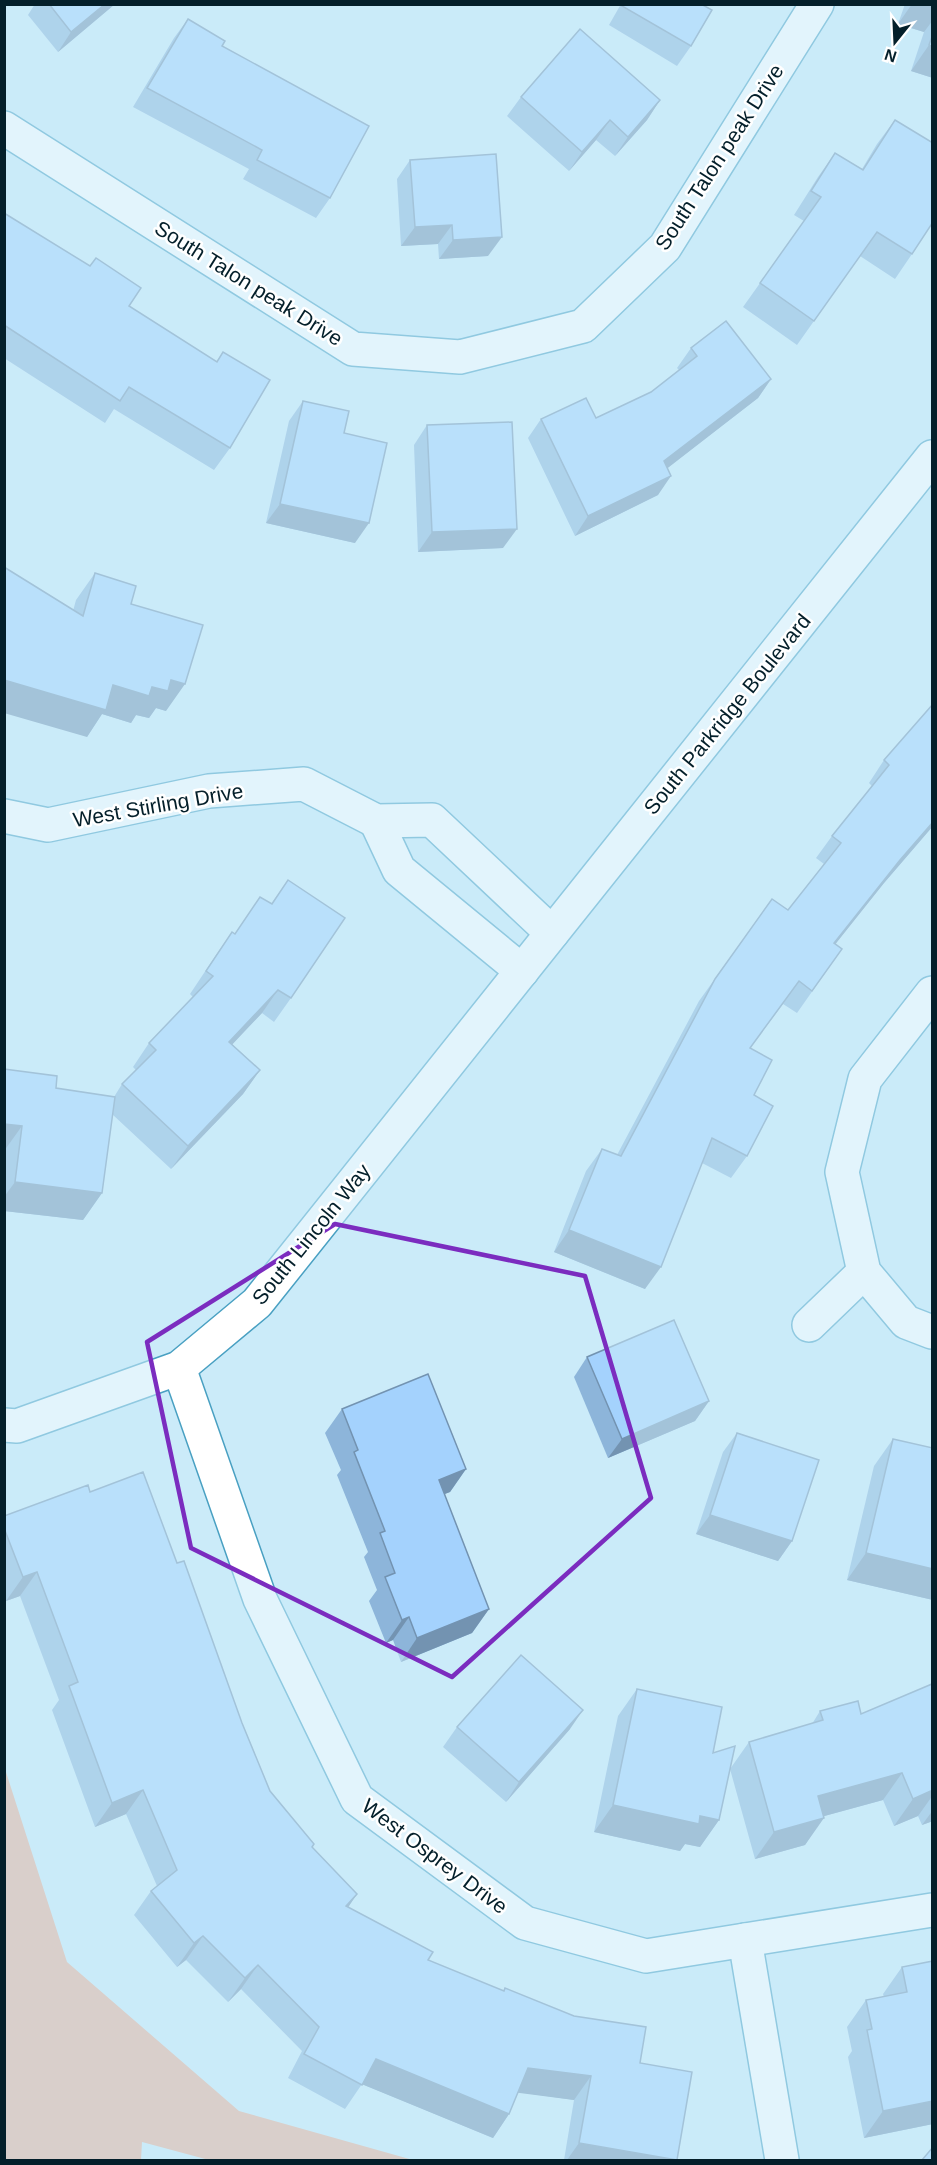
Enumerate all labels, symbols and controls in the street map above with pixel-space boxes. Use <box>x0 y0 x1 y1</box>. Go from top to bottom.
north arrow <box>865 12 925 72</box>
text: N <box>882 46 899 66</box>
street label: South Talon peak Drive <box>650 60 788 254</box>
street label: South Talon peak Drive <box>151 216 347 350</box>
street label: South Parkridge Boulevard <box>639 609 815 819</box>
street label: West Stirling Drive <box>71 779 245 831</box>
street label: South Lincoln Way <box>247 1159 375 1309</box>
street label: West Osprey Drive <box>358 1794 512 1918</box>

